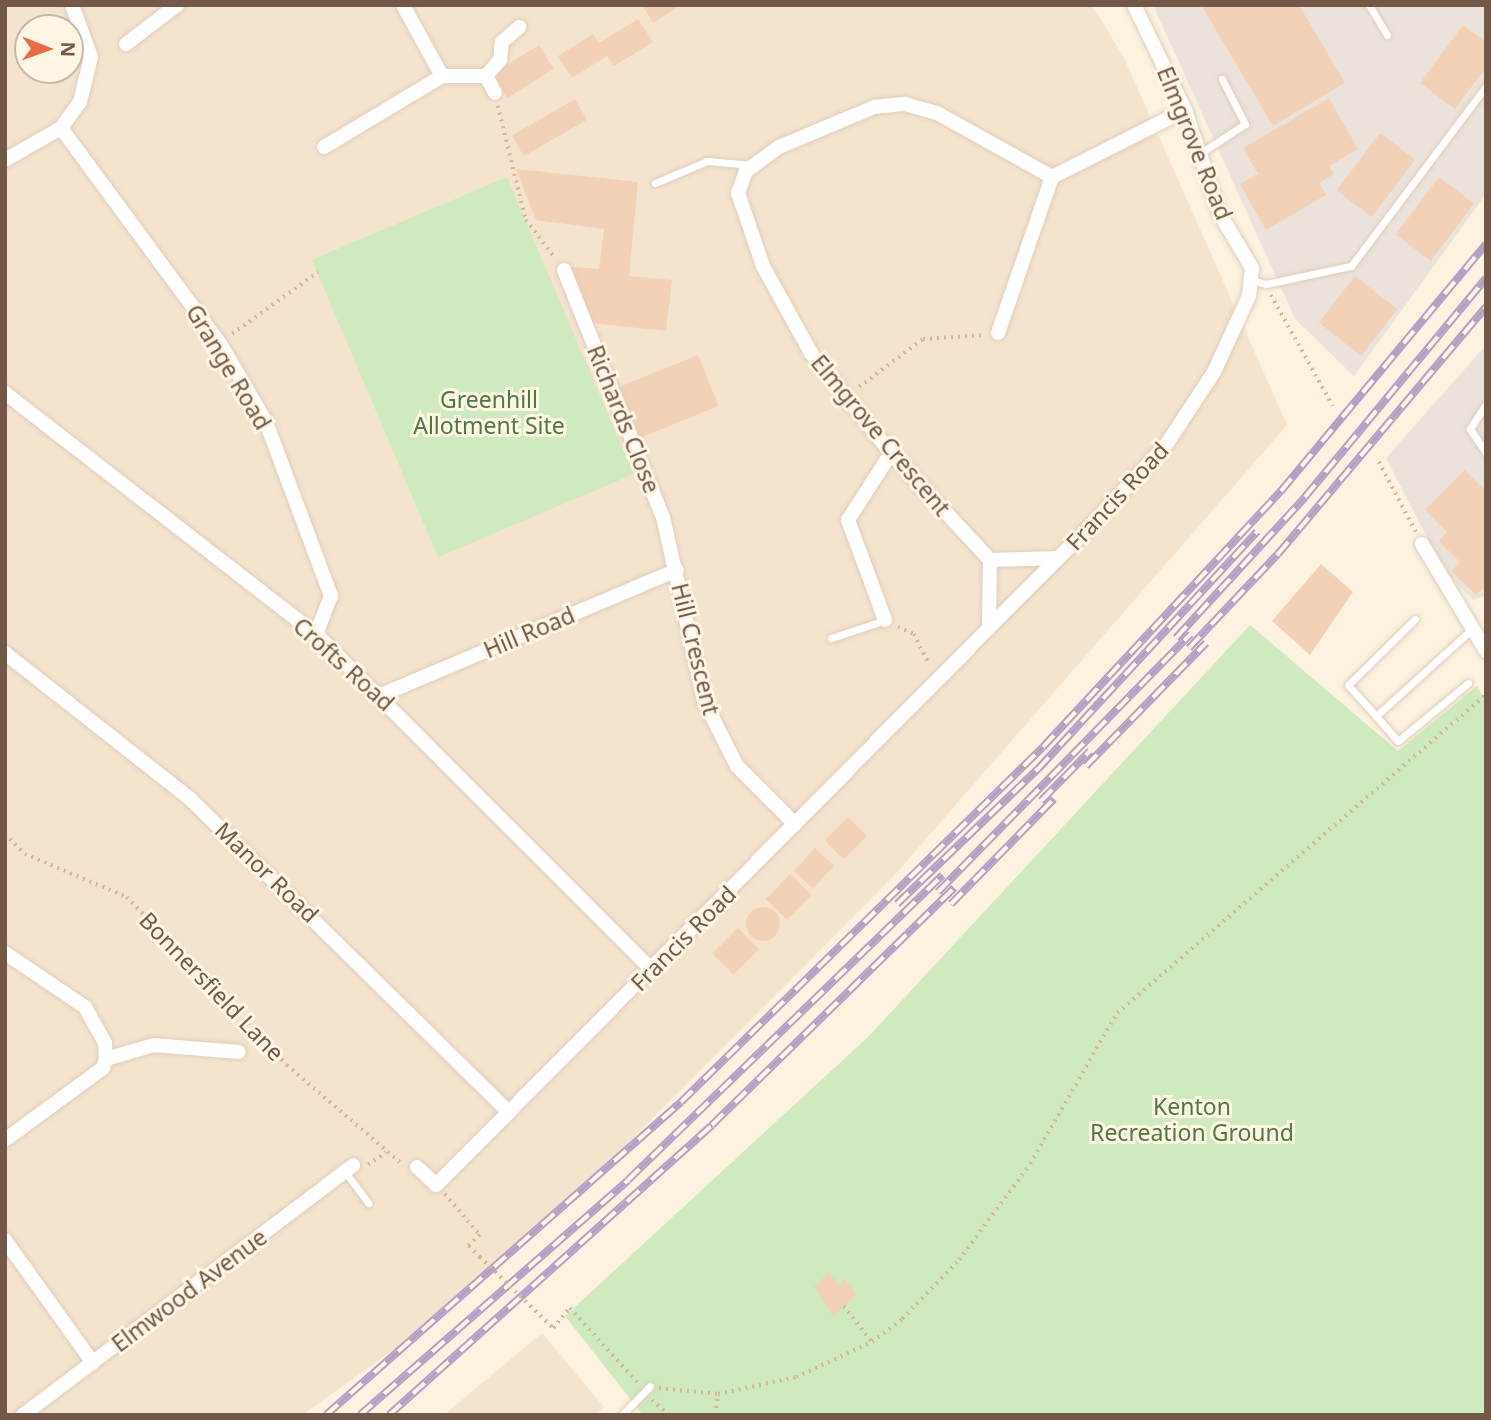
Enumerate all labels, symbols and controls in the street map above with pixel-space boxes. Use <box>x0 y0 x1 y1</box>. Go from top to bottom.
north arrow <box>14 14 84 84</box>
text: N <box>55 41 81 57</box>
street label: Elmgrove Road <box>1152 62 1238 224</box>
street label: Grange Road <box>181 299 277 435</box>
street label: Richards Close <box>582 341 666 497</box>
street label: Elmgrove Crescent <box>806 349 956 521</box>
park label: Greenhill Allotment Site <box>413 385 565 439</box>
street label: Francis Road <box>1060 436 1174 556</box>
street label: Hill Crescent <box>666 580 726 718</box>
street label: Hill Road <box>479 601 579 663</box>
street label: Crofts Road <box>288 612 400 716</box>
street label: Manor Road <box>210 816 324 928</box>
street label: Francis Road <box>625 880 741 996</box>
street label: Bonnersfield Lane <box>134 906 290 1066</box>
park label: Kenton Recreation Ground <box>1090 1092 1294 1146</box>
street label: Elmwood Avenue <box>106 1223 272 1357</box>

